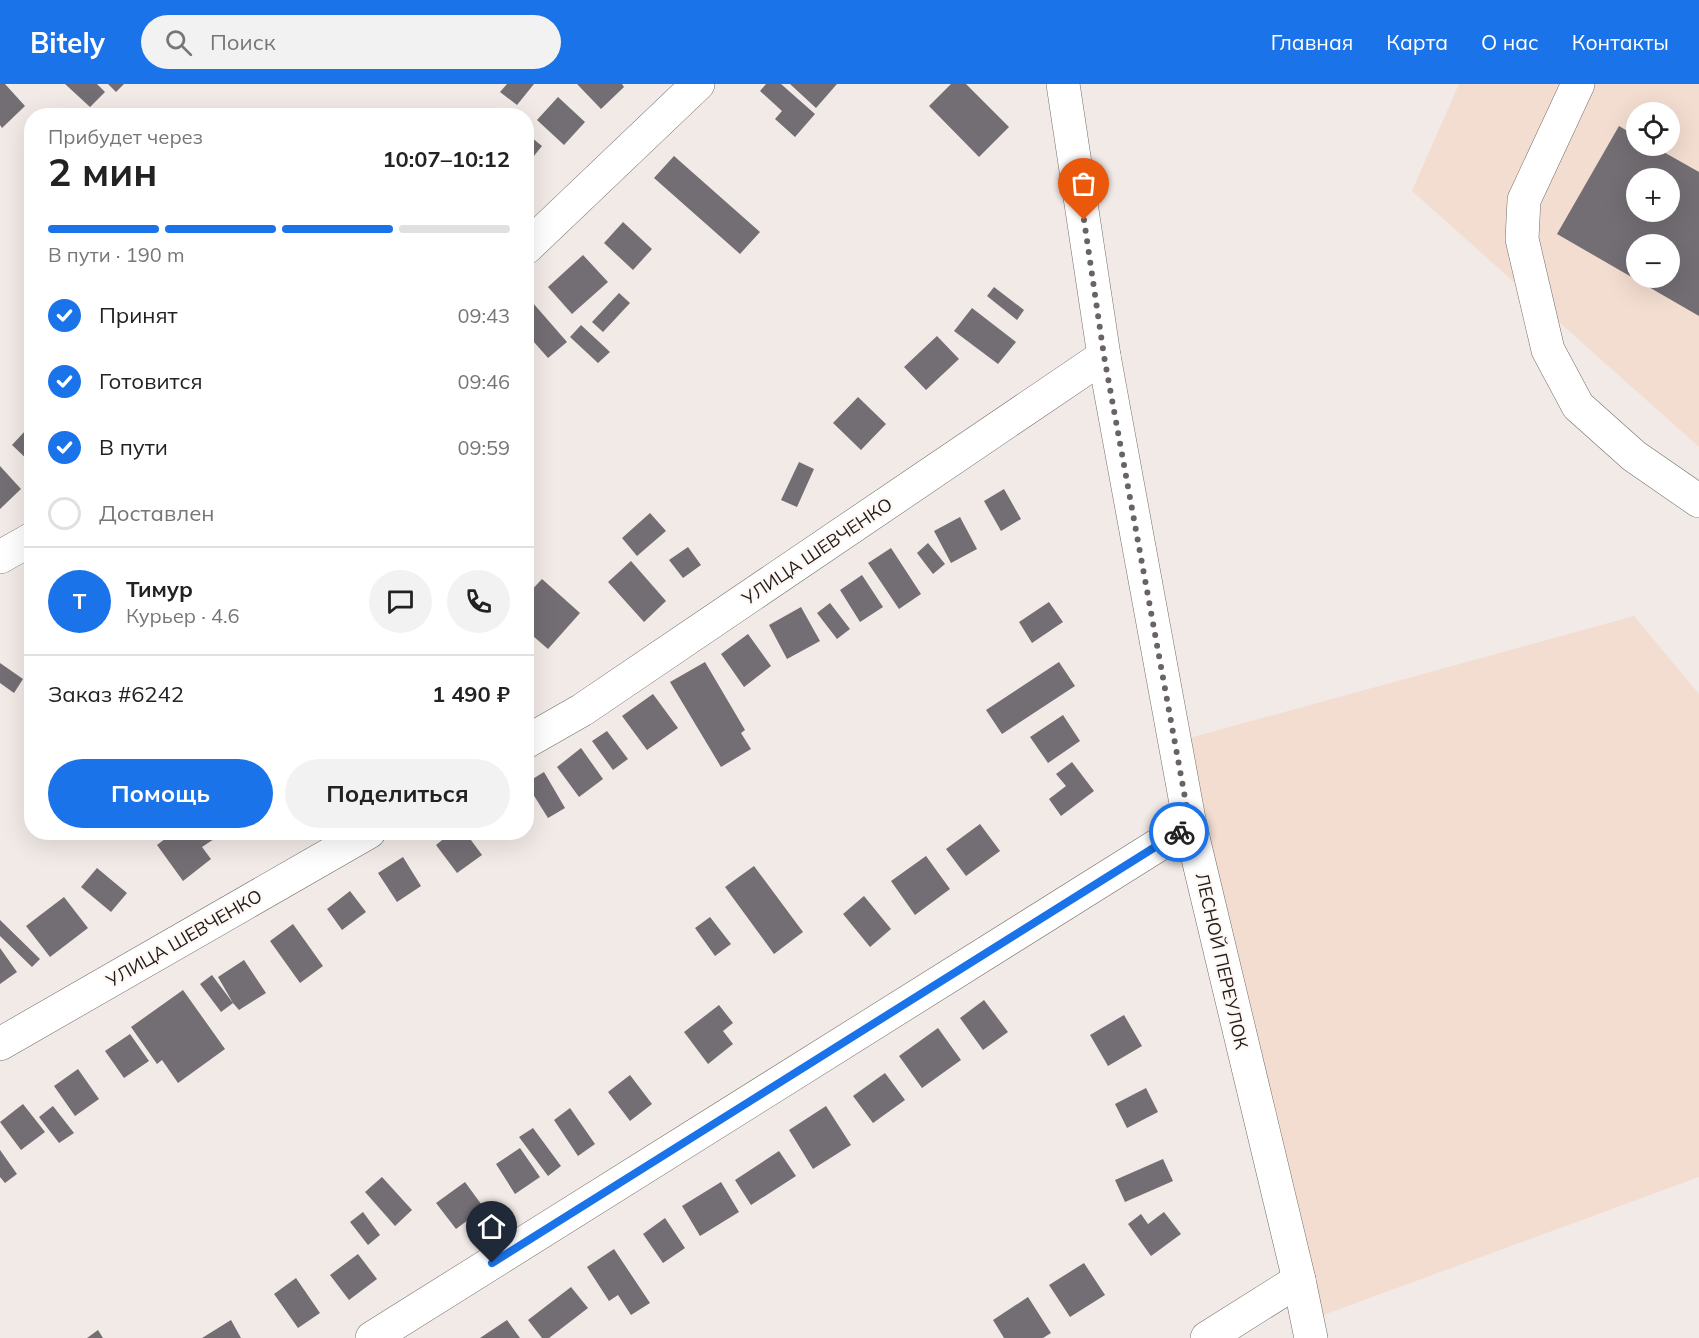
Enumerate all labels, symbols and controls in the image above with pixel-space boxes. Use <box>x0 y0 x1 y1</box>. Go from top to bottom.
search box <box>141 15 561 69</box>
text: Bitely <box>30 25 105 60</box>
icon: search <box>162 26 195 59</box>
text: Поиск <box>210 28 276 56</box>
text: Главная <box>1271 29 1353 55</box>
text: Карта <box>1386 29 1448 55</box>
text: О нас <box>1481 29 1539 55</box>
text: Контакты <box>1572 29 1669 55</box>
map controls <box>1626 102 1680 288</box>
button: locate <box>1626 102 1680 156</box>
text: Прибудет через <box>48 124 203 149</box>
text: 10:07–10:12 <box>382 145 510 173</box>
text: 2 мин <box>48 147 157 196</box>
pin <box>1058 158 1109 220</box>
icon: bag <box>1067 167 1100 200</box>
button: + <box>1626 168 1680 222</box>
button: − <box>1626 234 1680 288</box>
text: В пути · 190 m <box>48 242 184 267</box>
icon: check <box>48 299 81 332</box>
text: Принят <box>99 301 178 329</box>
text: 09:43 <box>457 303 510 328</box>
icon: check <box>48 365 81 398</box>
text: Готовится <box>99 367 203 395</box>
text: 09:46 <box>457 369 510 394</box>
icon: check <box>48 431 81 464</box>
text: В пути <box>99 433 168 461</box>
text: 09:59 <box>457 435 510 460</box>
street label: УЛИЦА ШЕВЧЕНКО <box>737 492 896 610</box>
text: Доставлен <box>99 499 215 527</box>
button: chat <box>369 570 432 633</box>
button: phone <box>447 570 510 633</box>
text: Тимур <box>126 575 193 603</box>
text: Т <box>73 587 86 615</box>
text: Курьер · 4.6 <box>126 603 240 628</box>
text: Заказ #6242 <box>48 680 184 708</box>
text: 1 490 ₽ <box>432 680 510 708</box>
button: Помощь <box>48 759 273 828</box>
button: Поделиться <box>285 759 510 828</box>
courier <box>1149 802 1209 862</box>
icon: bike <box>1163 816 1196 849</box>
street label: ЛЕСНОЙ ПЕРЕУЛОК <box>1191 871 1254 1052</box>
street label: УЛИЦА ШЕВЧЕНКО <box>101 884 266 993</box>
pin <box>466 1201 517 1263</box>
icon: home <box>475 1210 508 1243</box>

